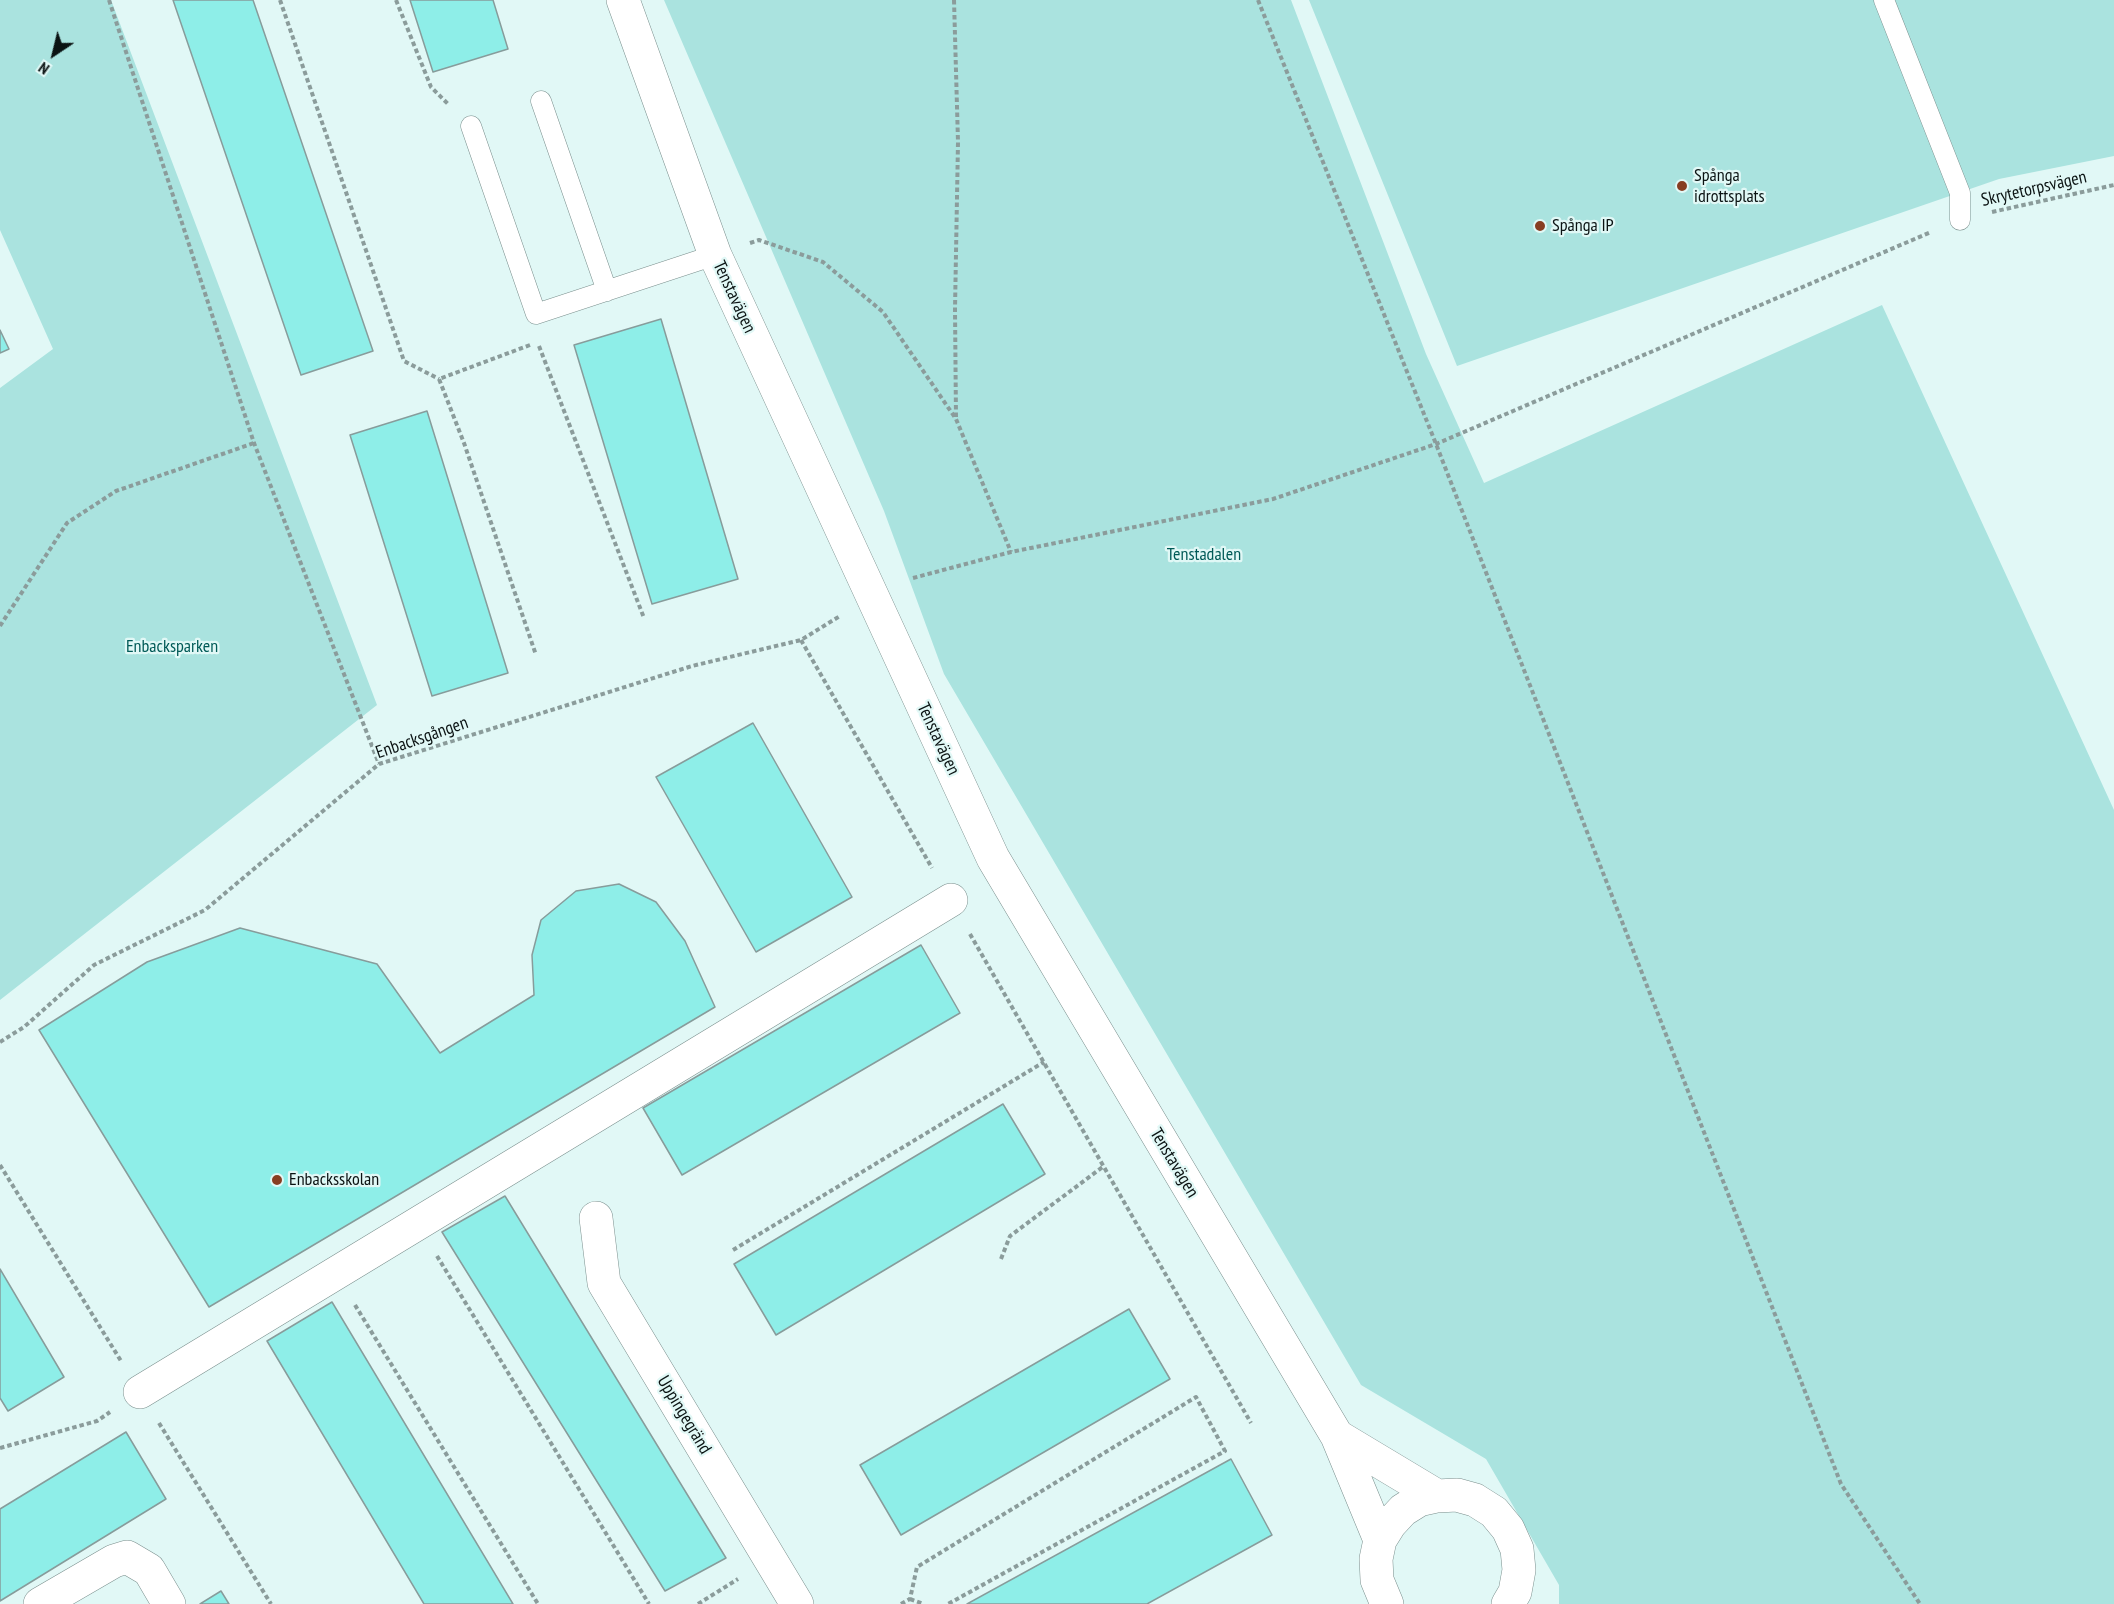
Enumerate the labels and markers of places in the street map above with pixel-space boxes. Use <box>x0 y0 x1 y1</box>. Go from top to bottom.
place label: Spånga idrottsplats <box>1694 165 1765 207</box>
marker: Spånga idrottsplats <box>1675 179 1689 193</box>
place label: Spånga IP <box>1552 215 1614 237</box>
marker: Spånga IP <box>1533 219 1547 233</box>
place label: Enbacksskolan <box>289 1169 379 1191</box>
marker: Enbacksskolan <box>270 1173 284 1187</box>

